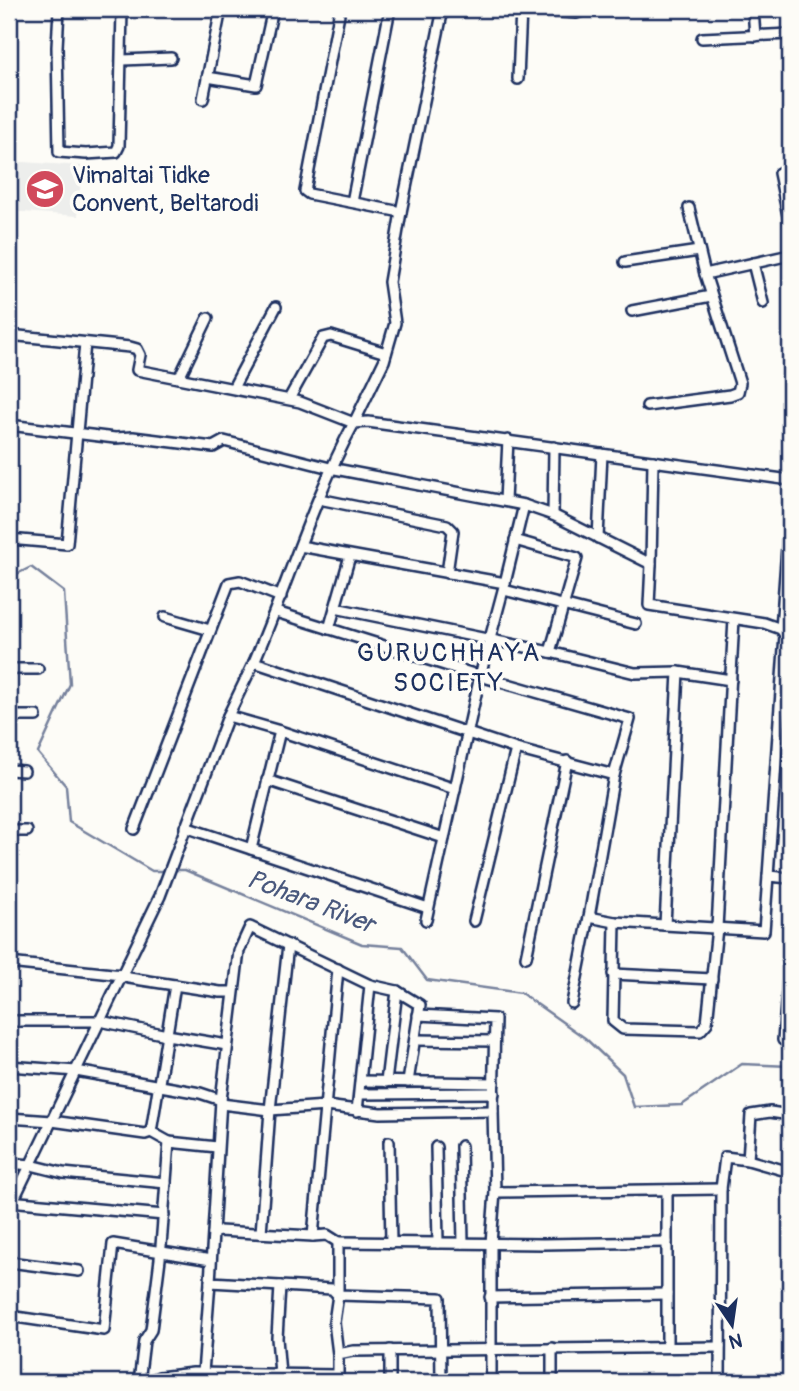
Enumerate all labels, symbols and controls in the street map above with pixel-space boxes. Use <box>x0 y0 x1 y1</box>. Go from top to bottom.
place label: Vimaltai Tidke Convent, Beltarodi <box>72 161 259 218</box>
school or university icon: Vimaltai Tidke Convent, Beltarodi <box>24 168 66 210</box>
district label: GURUCHHAYA SOCIETY <box>357 637 541 699</box>
water label: Pohara River <box>242 863 382 942</box>
north arrow <box>698 1290 768 1360</box>
text: N <box>726 1327 745 1354</box>

